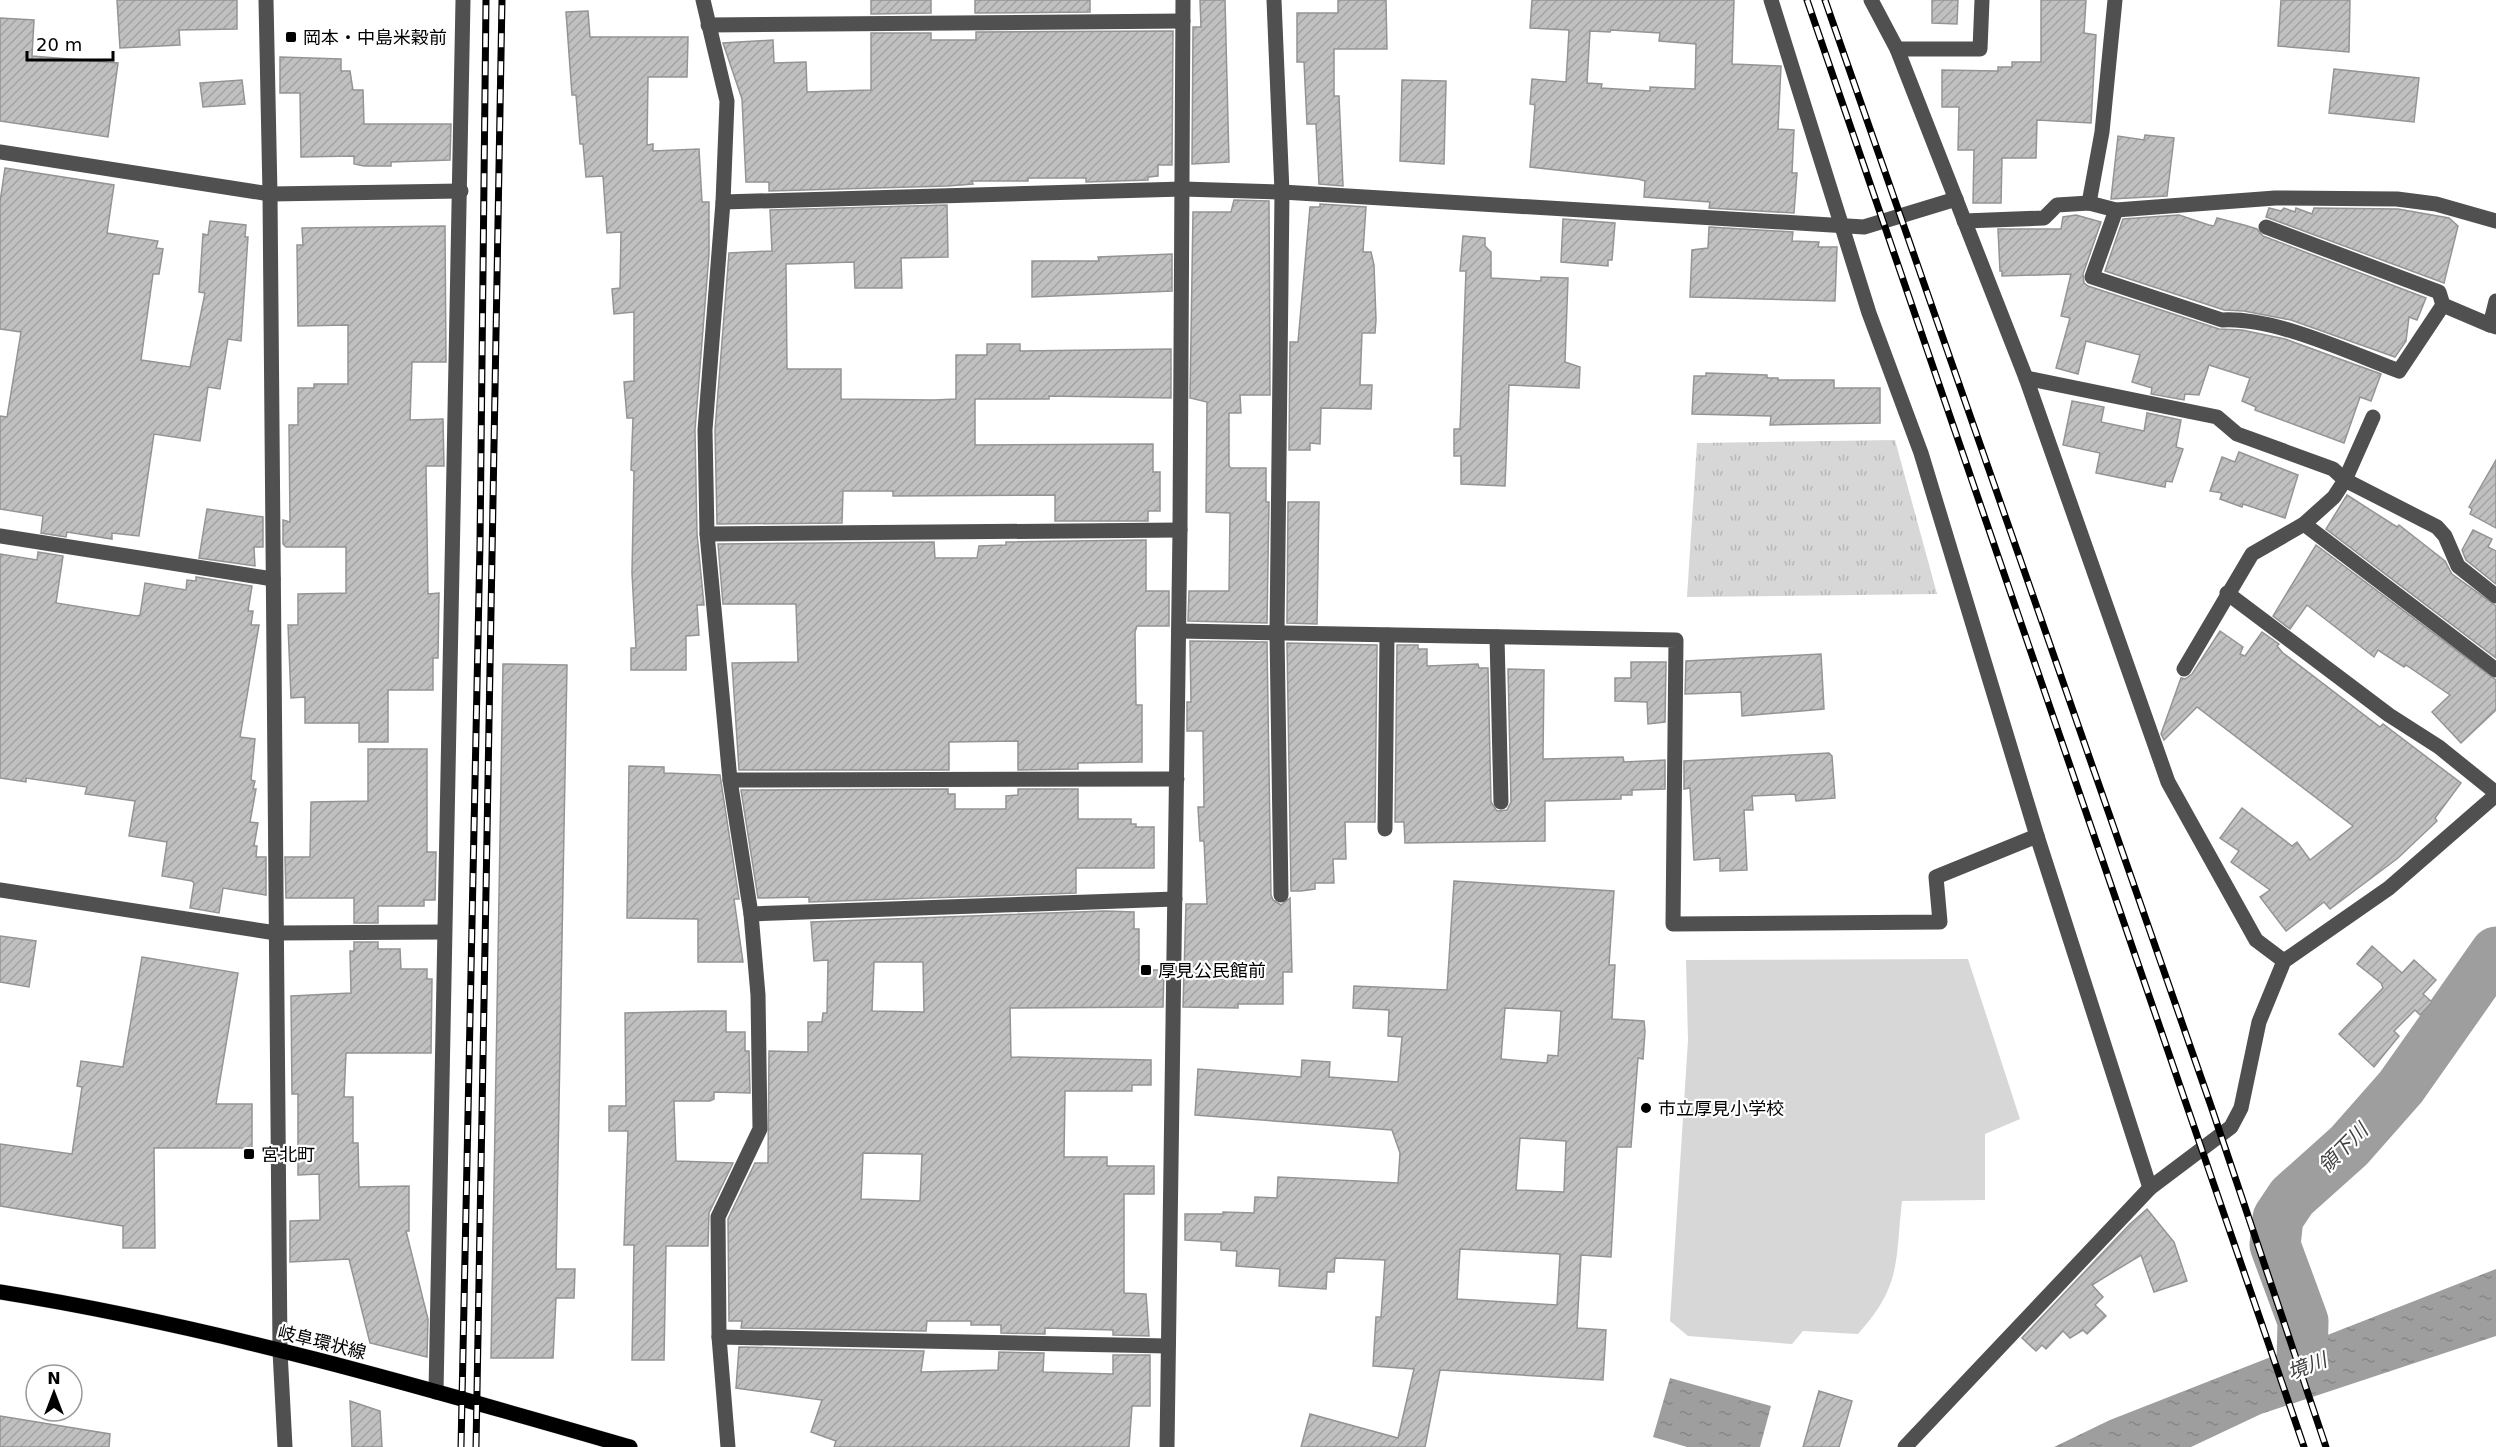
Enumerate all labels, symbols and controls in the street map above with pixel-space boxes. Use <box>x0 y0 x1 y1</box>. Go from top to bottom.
scale bar <box>27 24 112 62</box>
place label: 岡本・中島米穀前 <box>303 27 447 48</box>
marker: 岡本・中島米穀前 <box>284 30 298 44</box>
text: 20 m <box>36 34 82 55</box>
place label: 厚見公民館前 <box>1158 960 1266 981</box>
marker: 厚見公民館前 <box>1139 963 1153 977</box>
place label: 市立厚見小学校 <box>1658 1098 1784 1119</box>
marker: 市立厚見小学校 <box>1639 1101 1653 1115</box>
water label: 領下川 <box>2313 1117 2374 1178</box>
place label: 宮北町 <box>261 1144 315 1165</box>
marker: 宮北町 <box>242 1147 256 1161</box>
street label: 岐阜環状線 <box>276 1321 368 1363</box>
water label: 境川 <box>2284 1347 2332 1384</box>
north arrow <box>24 1363 84 1423</box>
text: N <box>47 1369 61 1388</box>

